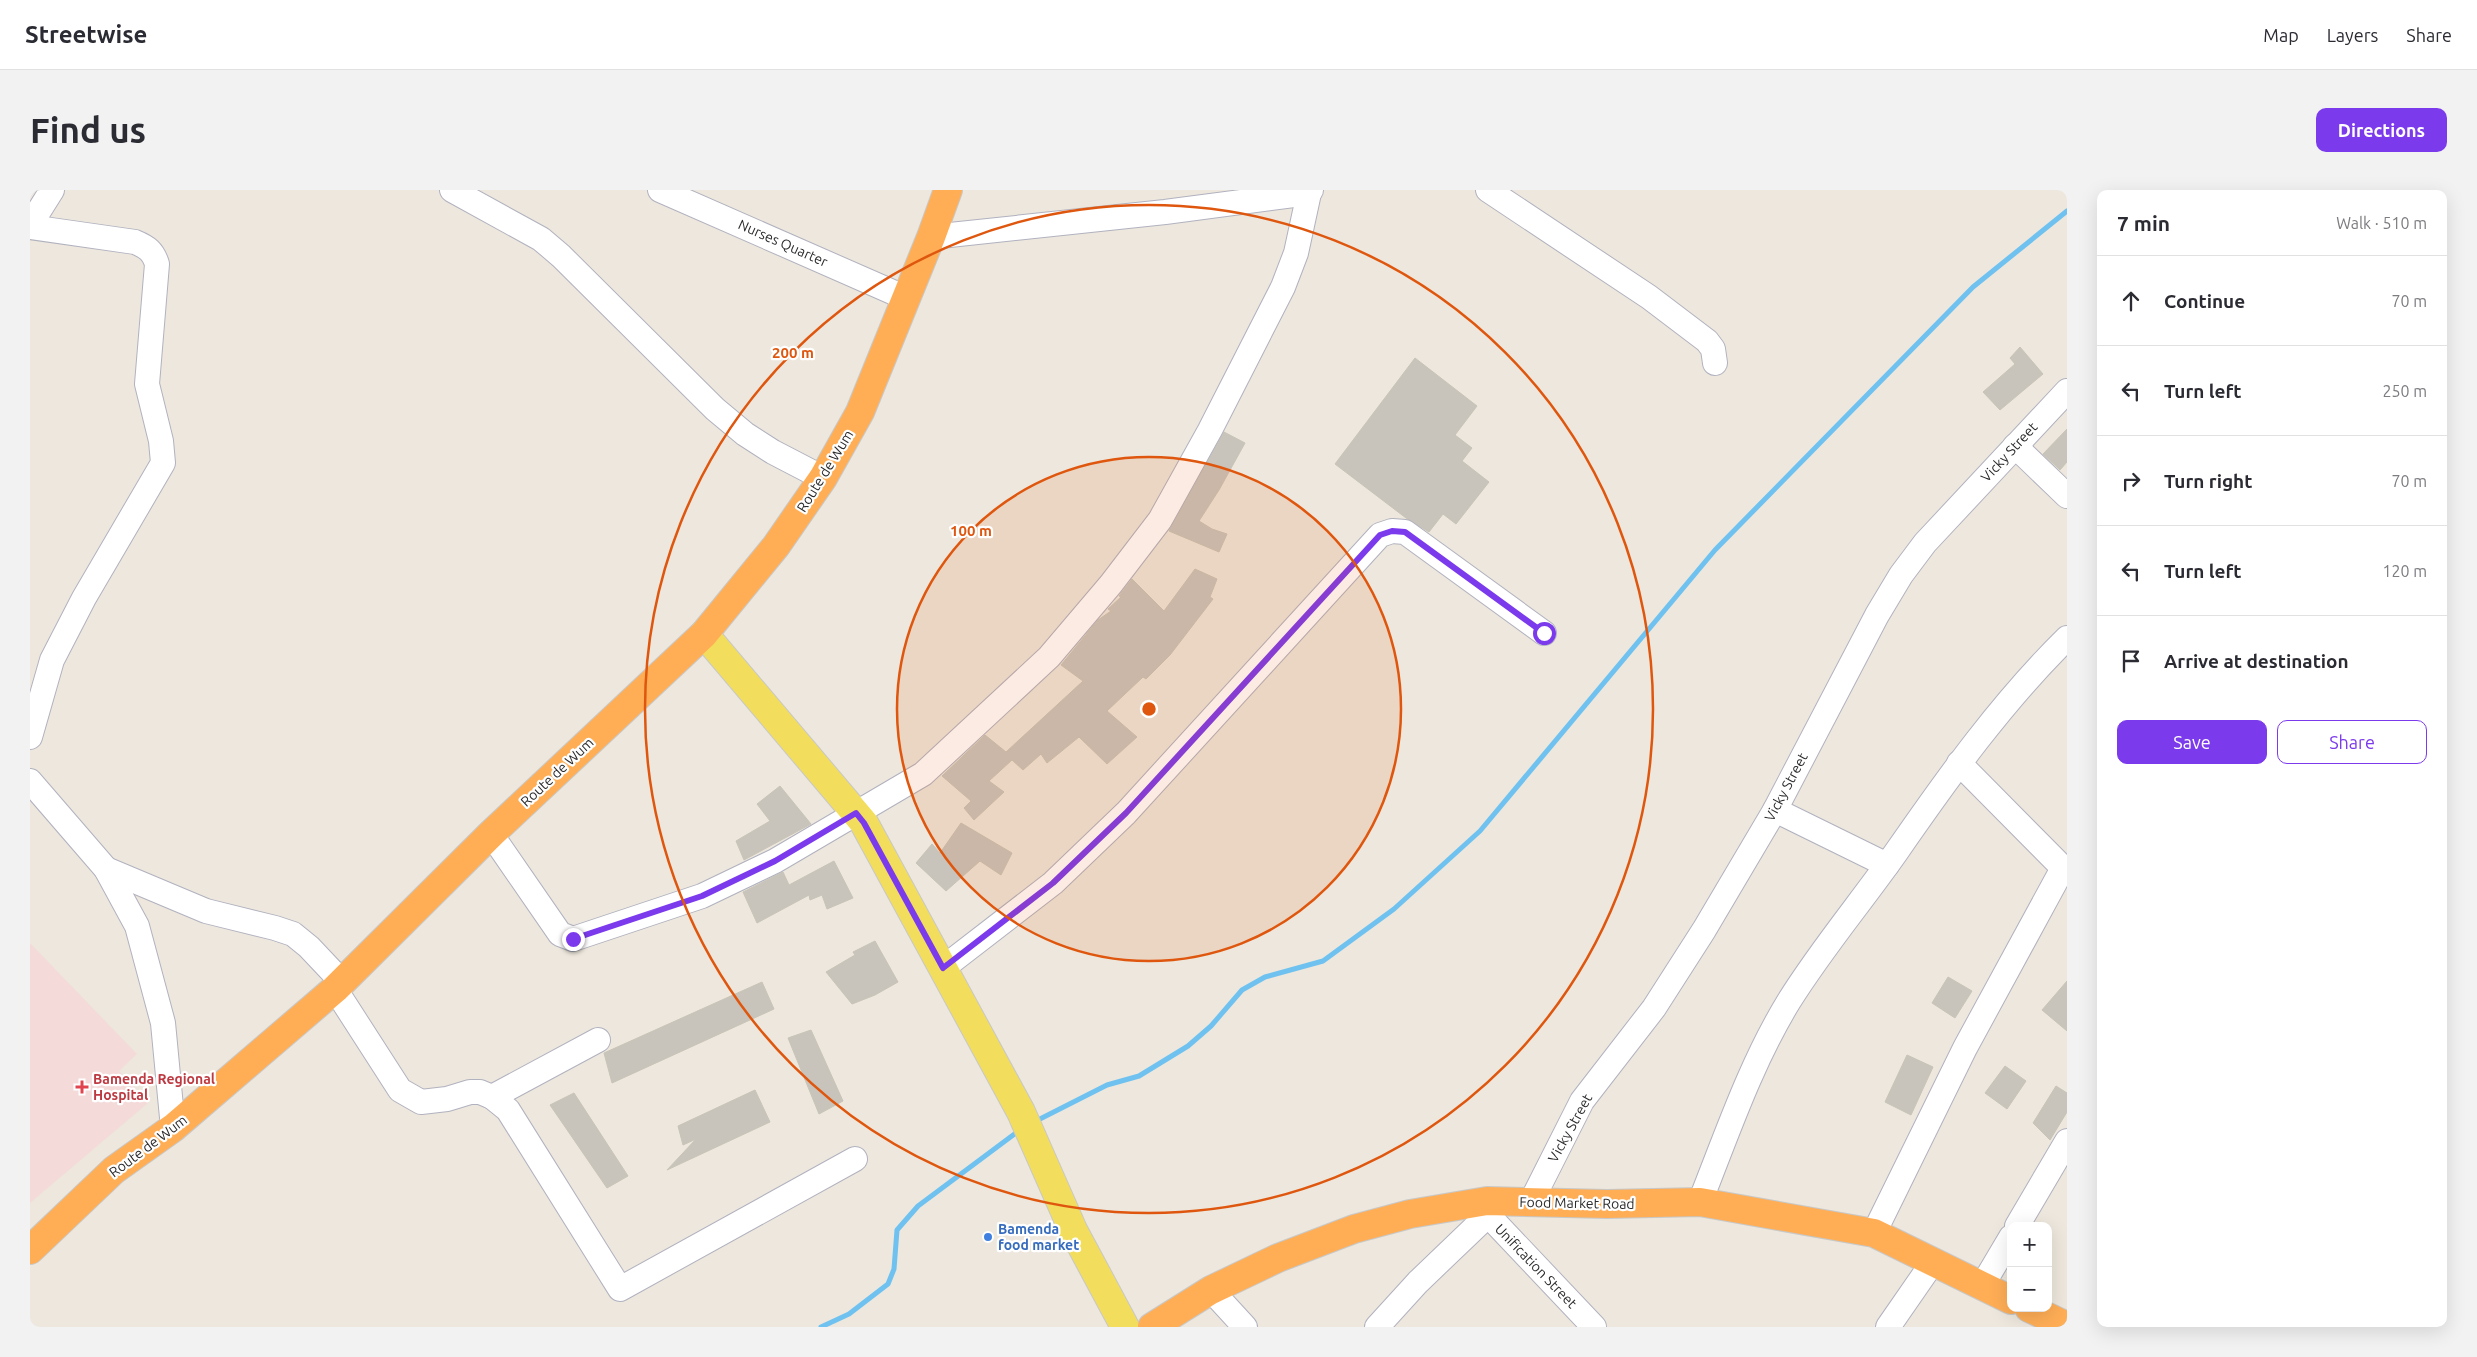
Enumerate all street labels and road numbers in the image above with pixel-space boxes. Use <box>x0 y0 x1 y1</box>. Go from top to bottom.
street label: Nurses Quarter <box>736 216 831 270</box>
street label: Vicky Street <box>1977 419 2041 485</box>
street label: Route de Wum <box>793 427 857 515</box>
street label: Route de Wum <box>517 734 597 810</box>
street label: Vicky Street <box>1761 750 1811 824</box>
street label: Vicky Street <box>1545 1091 1596 1165</box>
street label: Route de Wum <box>106 1112 190 1180</box>
street label: Food Market Road <box>1519 1194 1635 1212</box>
street label: Unification Street <box>1492 1221 1581 1312</box>

